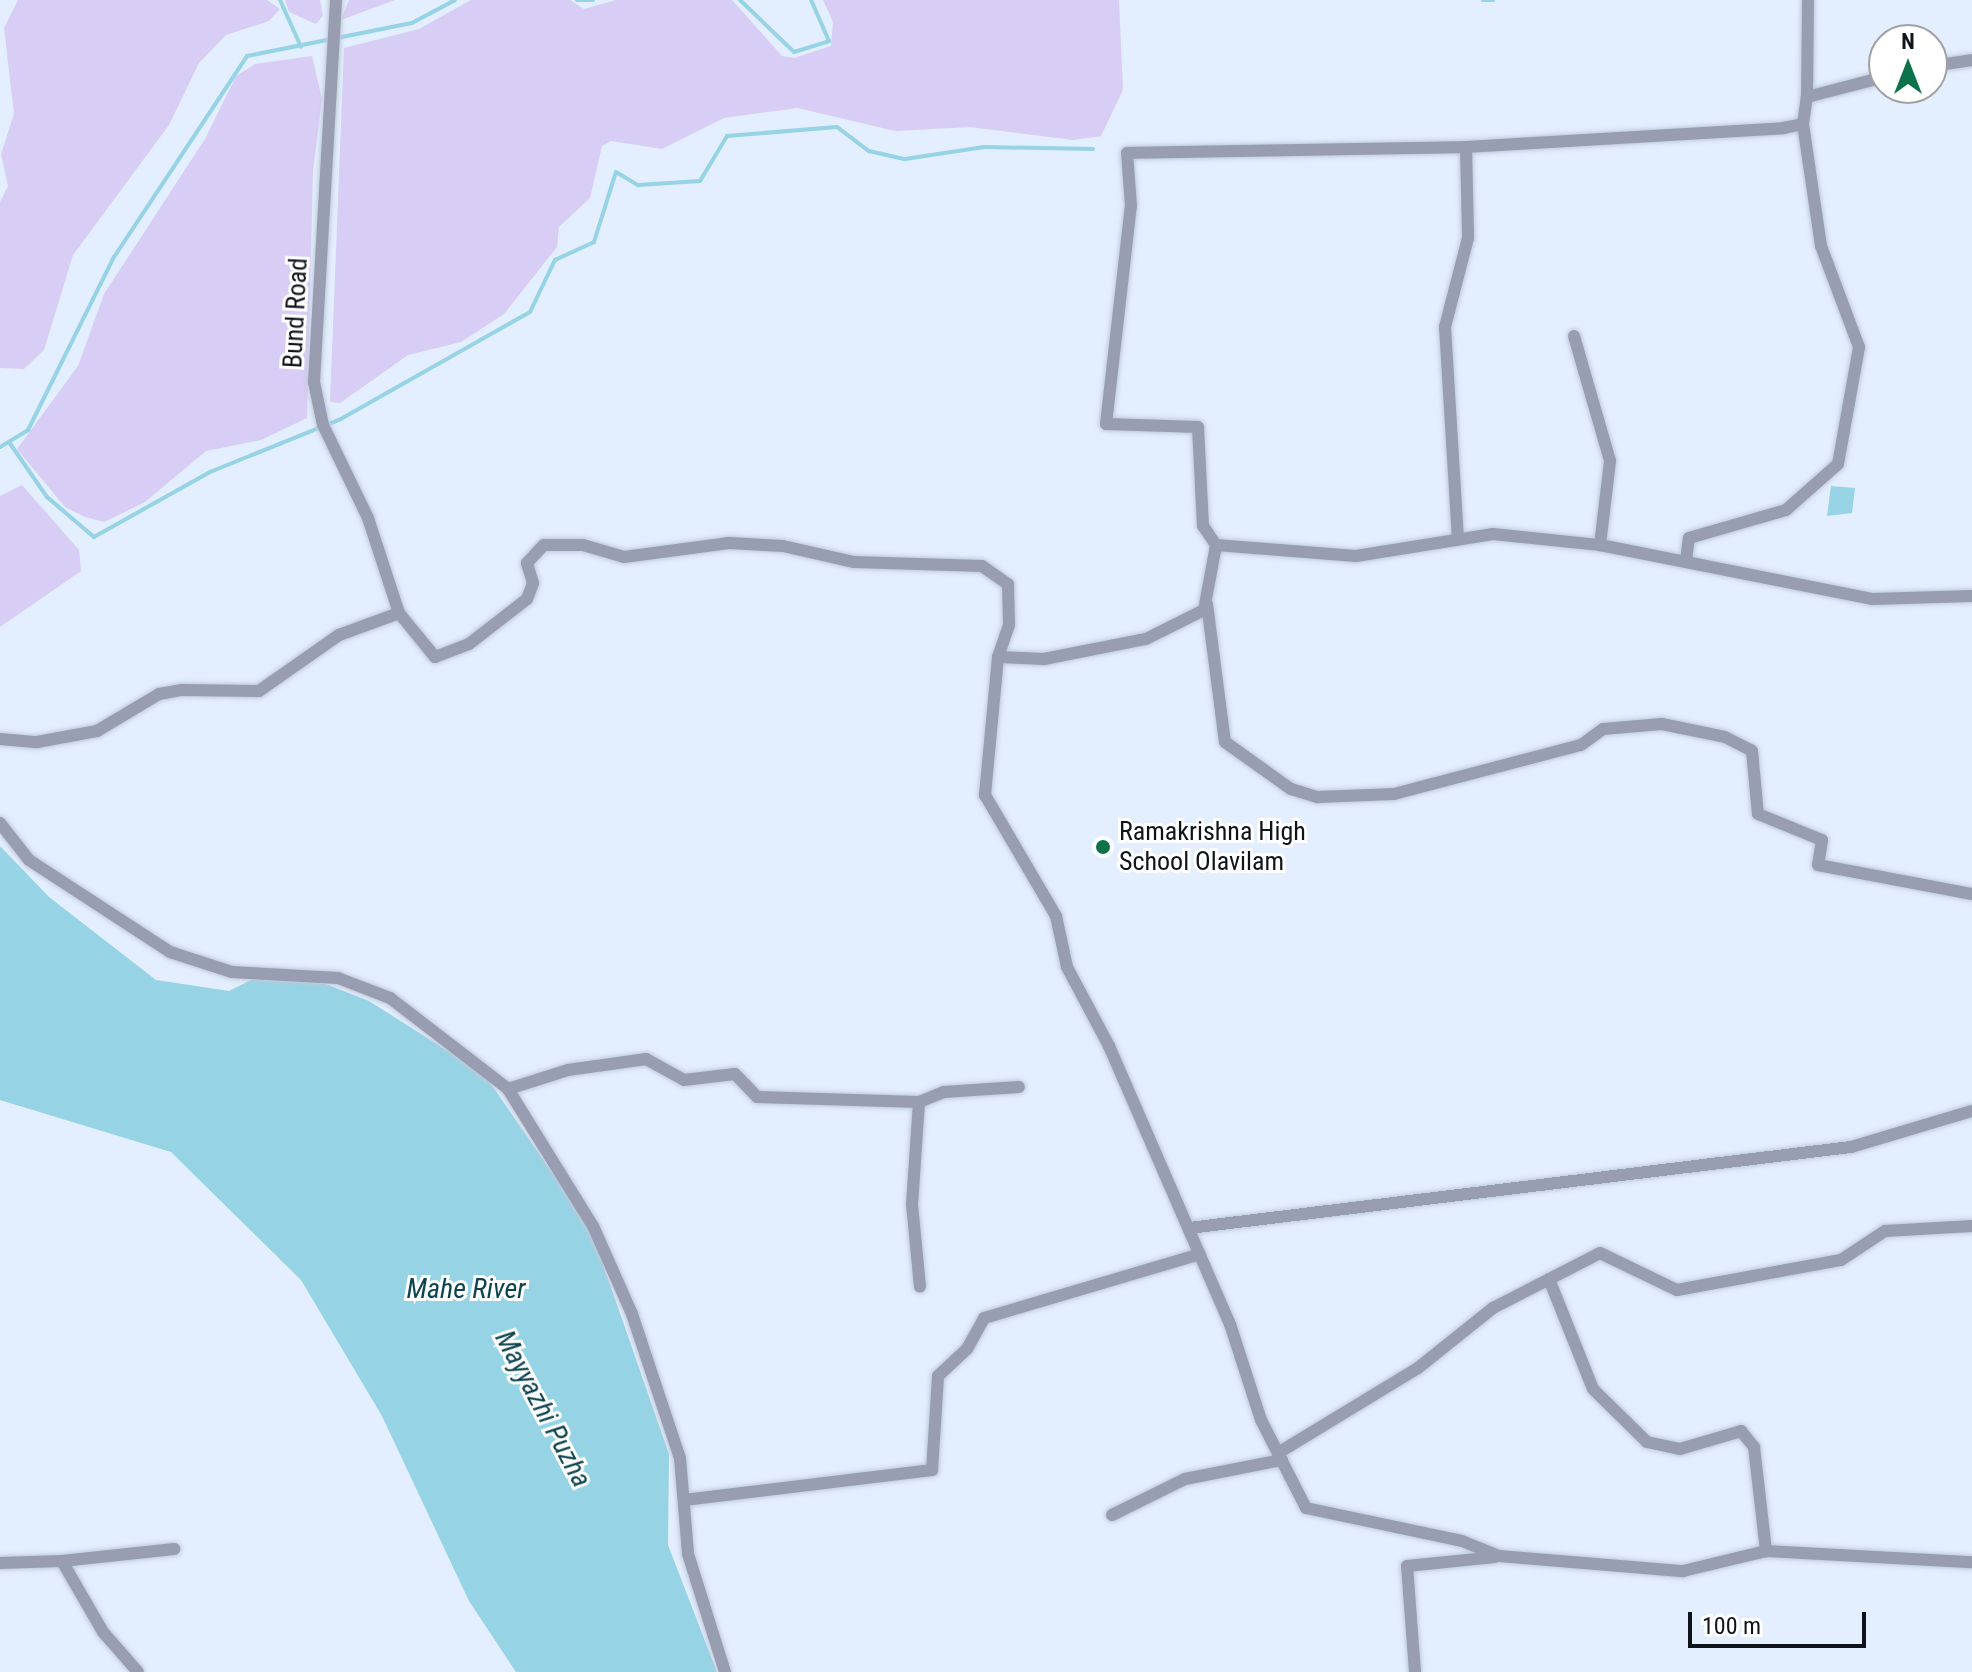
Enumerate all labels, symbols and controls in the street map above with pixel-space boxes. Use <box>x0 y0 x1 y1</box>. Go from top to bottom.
north arrow <box>1868 24 1948 104</box>
text: N <box>1901 29 1915 54</box>
street label: Bund Road <box>278 257 314 369</box>
place label: Ramakrishna High School Olavilam <box>1119 816 1306 878</box>
marker: Ramakrishna High School Olavilam <box>1094 838 1112 856</box>
water label: Mahe River <box>407 1272 525 1306</box>
water label: Mayyazhi Puzha <box>488 1325 598 1493</box>
scale bar <box>1692 1596 1870 1646</box>
text: 100 m <box>1702 1612 1761 1640</box>

